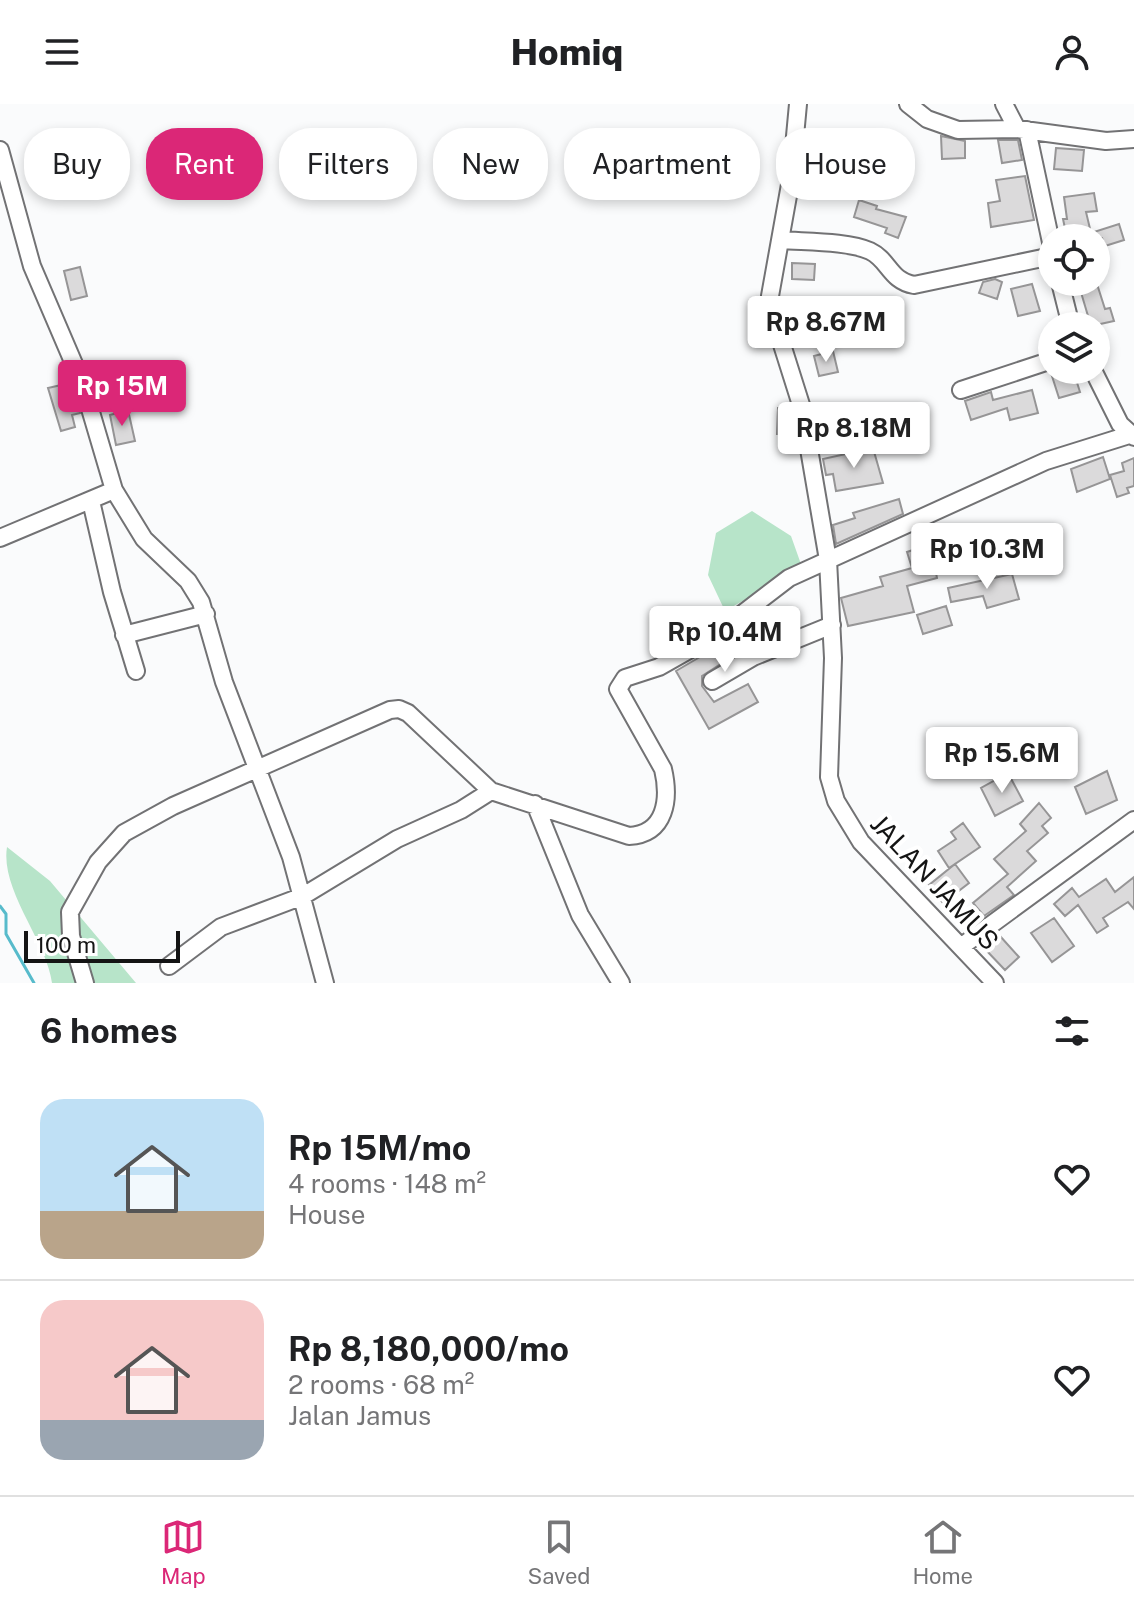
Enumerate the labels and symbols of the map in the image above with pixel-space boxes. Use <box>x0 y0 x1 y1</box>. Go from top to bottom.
pin: Rp 8.67M <box>743 296 909 364</box>
pin: Rp 15M <box>57 360 187 428</box>
pin: Rp 8.18M <box>771 402 937 470</box>
pin: Rp 10.3M <box>904 523 1070 591</box>
pin: Rp 10.4M <box>642 606 808 674</box>
pin: Rp 15.6M <box>919 727 1085 795</box>
street label: JALAN JAMUS <box>864 808 1006 956</box>
scale bar <box>24 927 180 963</box>

